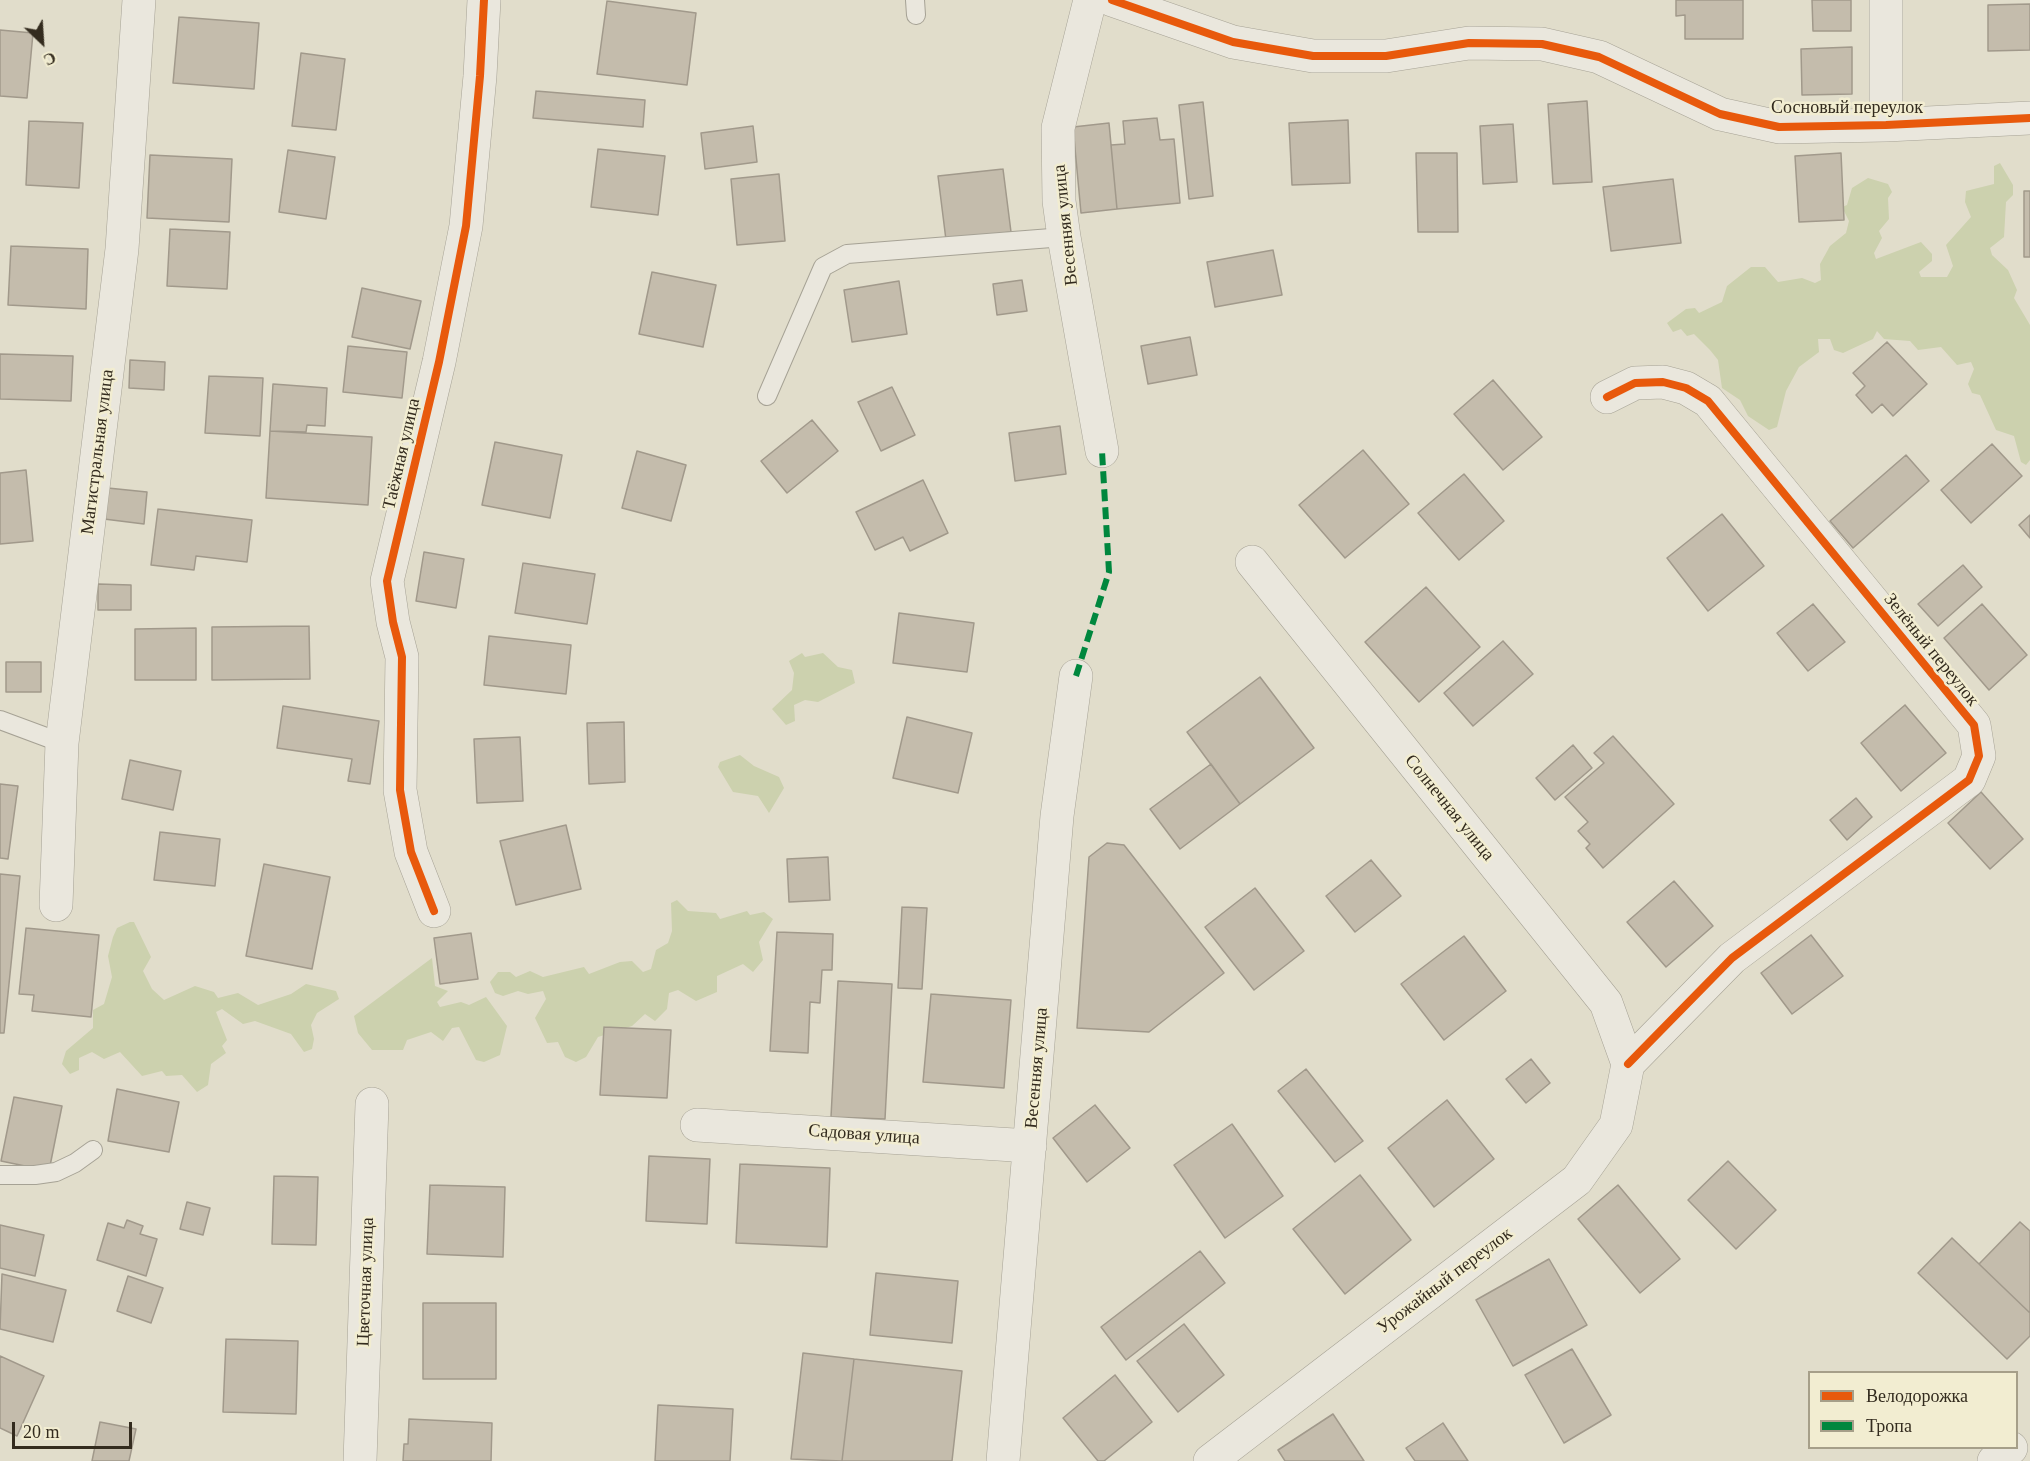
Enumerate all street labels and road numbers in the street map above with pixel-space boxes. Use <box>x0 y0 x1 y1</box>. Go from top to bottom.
street label: Сосновый переулок <box>1771 97 1923 119</box>
street label: Весенняя улица <box>1049 163 1083 287</box>
street label: Магистральная улица <box>77 368 119 536</box>
street label: Таёжная улица <box>379 396 425 512</box>
street label: Зелёный переулок <box>1879 589 1983 711</box>
street label: Солнечная улица <box>1399 750 1499 866</box>
street label: Весенняя улица <box>1021 1007 1053 1129</box>
street label: Садовая улица <box>808 1120 920 1150</box>
street label: Цветочная улица <box>353 1217 379 1347</box>
street label: Урожайный переулок <box>1373 1223 1517 1339</box>

